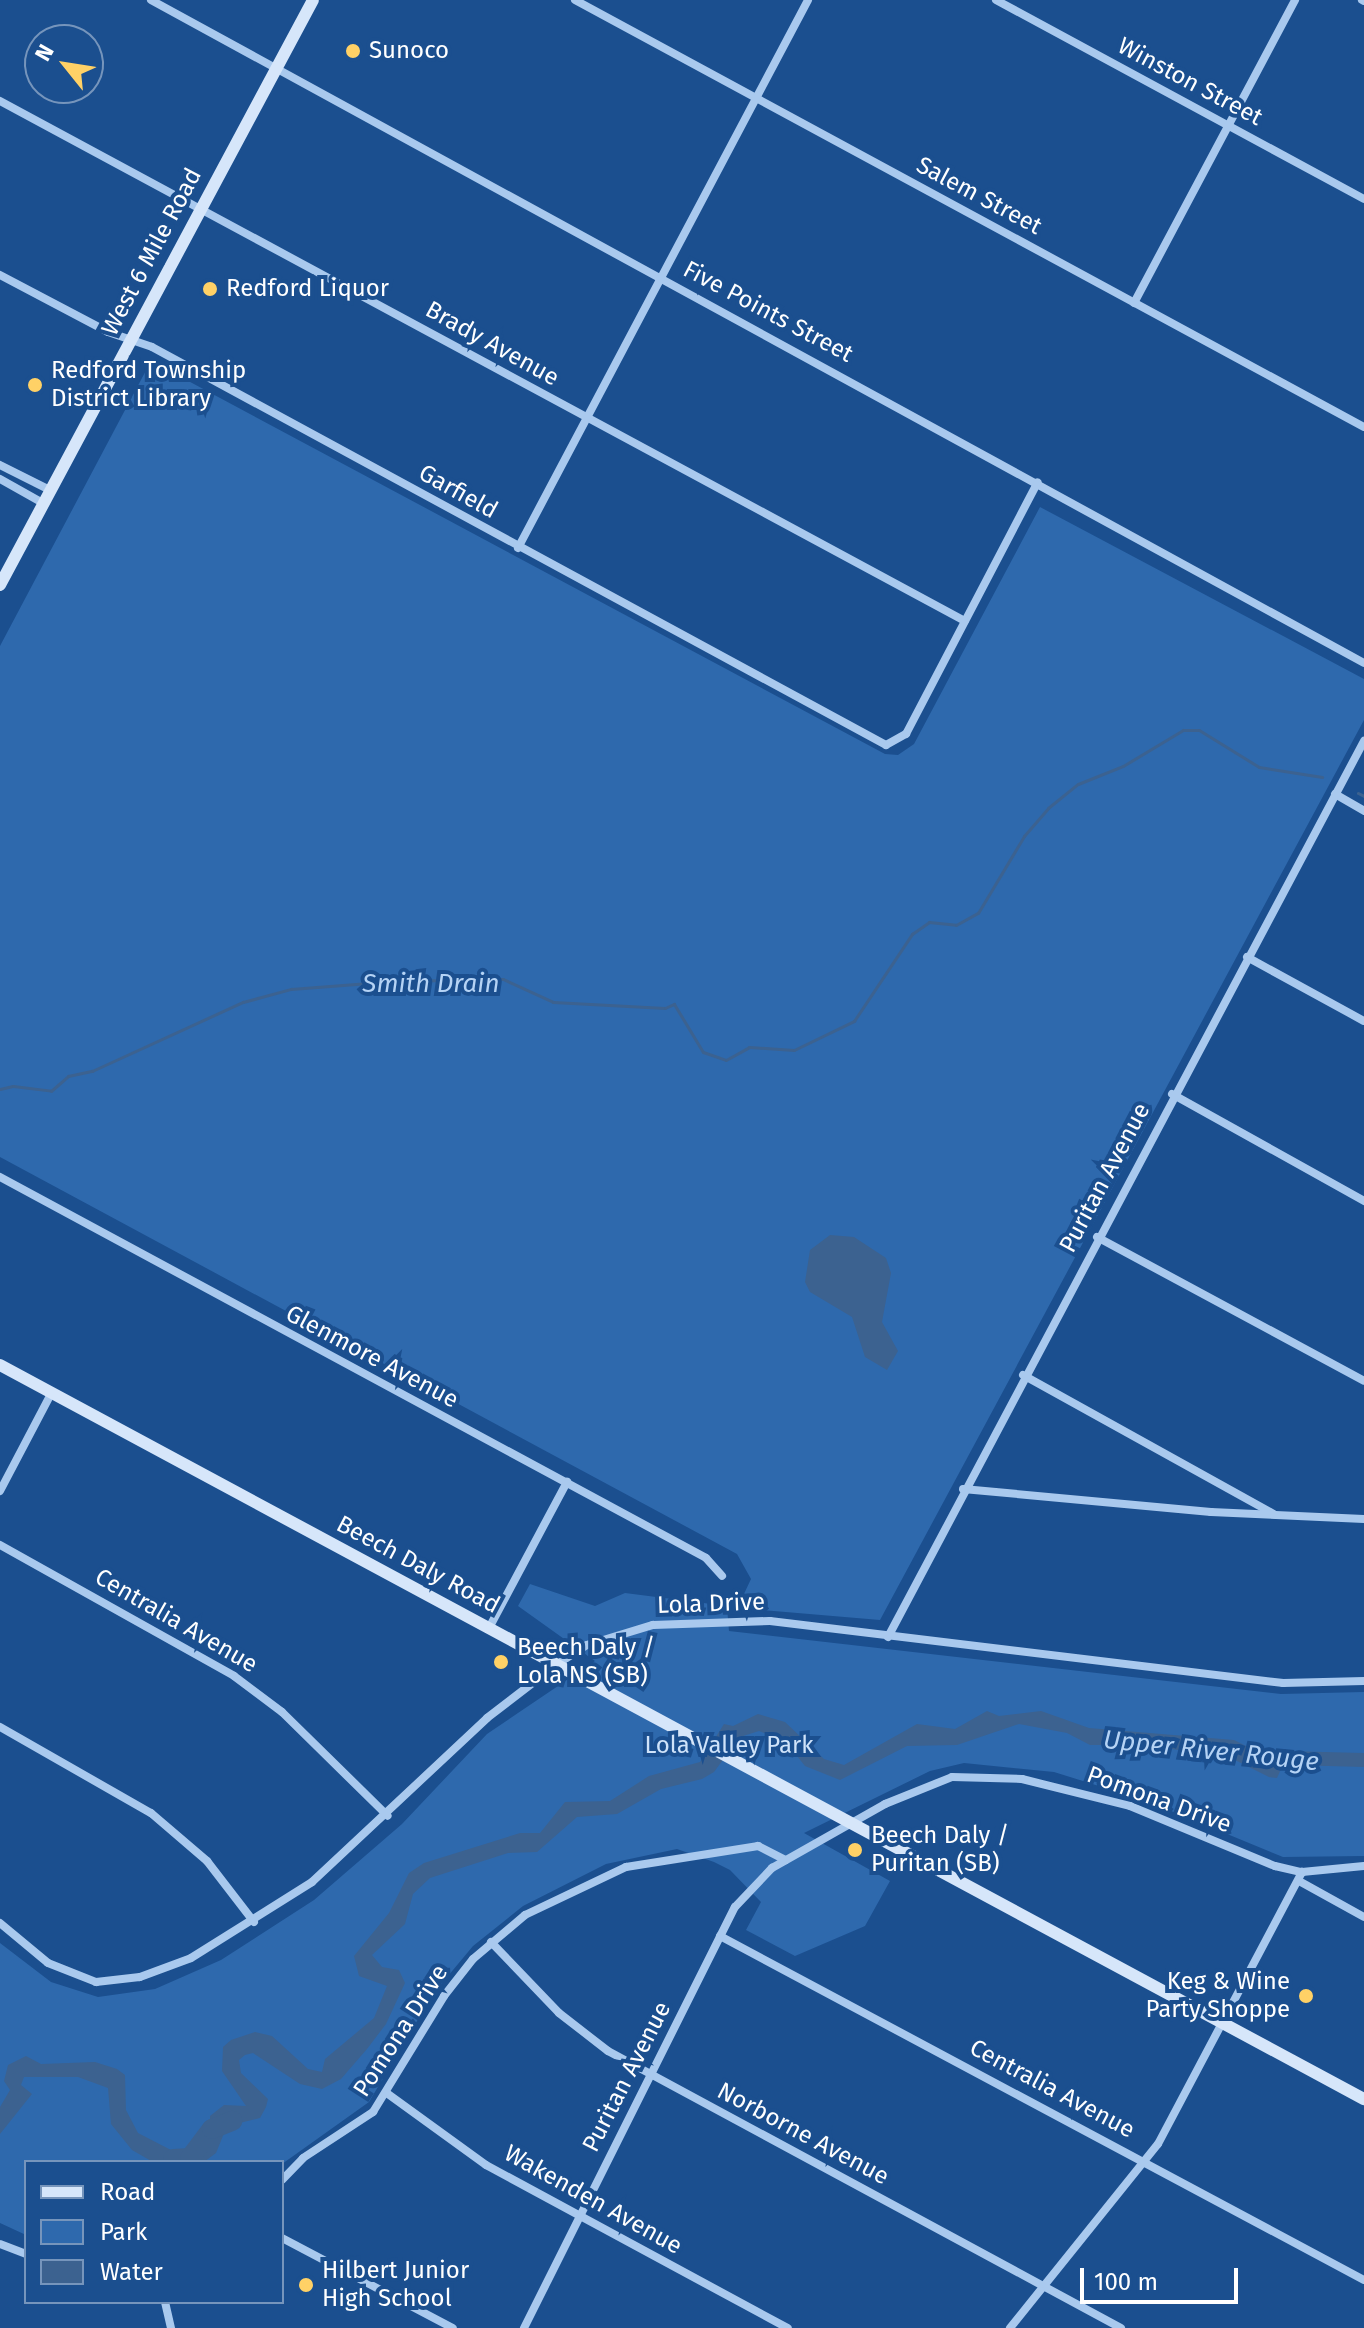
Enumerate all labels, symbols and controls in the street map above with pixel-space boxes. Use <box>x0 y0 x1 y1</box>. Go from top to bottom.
north arrow <box>24 24 104 104</box>
street label: Winston Street <box>1113 32 1267 132</box>
place label: Sunoco <box>369 37 449 65</box>
text: N <box>29 40 60 66</box>
marker: Sunoco <box>344 42 362 60</box>
street label: Salem Street <box>911 151 1047 241</box>
street label: West 6 Mile Road <box>96 163 208 341</box>
street label: Five Points Street <box>678 255 858 369</box>
place label: Redford Liquor <box>226 275 389 303</box>
marker: Redford Liquor <box>201 280 219 298</box>
street label: Brady Avenue <box>420 295 564 393</box>
place label: Redford Township District Library <box>51 357 246 413</box>
marker: Redford Township District Library <box>26 376 44 394</box>
street label: Garfield <box>414 459 502 525</box>
water label: Smith Drain <box>362 968 500 1000</box>
street label: Puritan Avenue <box>1054 1098 1156 1258</box>
street label: Glenmore Avenue <box>281 1299 463 1415</box>
street label: Beech Daly Road <box>331 1510 505 1620</box>
street label: Centralia Avenue <box>90 1563 262 1679</box>
street label: Lola Drive <box>657 1588 765 1620</box>
place label: Beech Daly / Lola NS (SB) <box>517 1634 655 1690</box>
marker: Beech Daly / Lola NS (SB) <box>492 1653 510 1671</box>
water label: Upper River Rouge <box>1102 1724 1320 1778</box>
park label: Lola Valley Park <box>644 1732 814 1760</box>
street label: Pomona Drive <box>1083 1761 1235 1839</box>
place label: Beech Daly / Puritan (SB) <box>871 1822 1009 1878</box>
marker: Beech Daly / Puritan (SB) <box>846 1841 864 1859</box>
street label: Pomona Drive <box>348 1960 454 2102</box>
place label: Keg & Wine Party Shoppe <box>1146 1968 1290 2024</box>
marker: Keg & Wine Party Shoppe <box>1297 1987 1315 2005</box>
street label: Puritan Avenue <box>577 1997 677 2157</box>
street label: Centralia Avenue <box>965 2033 1139 2145</box>
street label: Norborne Avenue <box>712 2077 894 2191</box>
street label: Wakenden Avenue <box>499 2139 687 2261</box>
legend <box>24 2160 284 2304</box>
text: Road <box>100 2178 155 2206</box>
text: Park <box>100 2218 147 2246</box>
scale bar <box>1084 2252 1242 2302</box>
place label: Hilbert Junior High School <box>322 2257 469 2313</box>
text: Water <box>100 2258 163 2286</box>
text: 100 m <box>1094 2268 1158 2296</box>
marker: Hilbert Junior High School <box>297 2276 315 2294</box>

